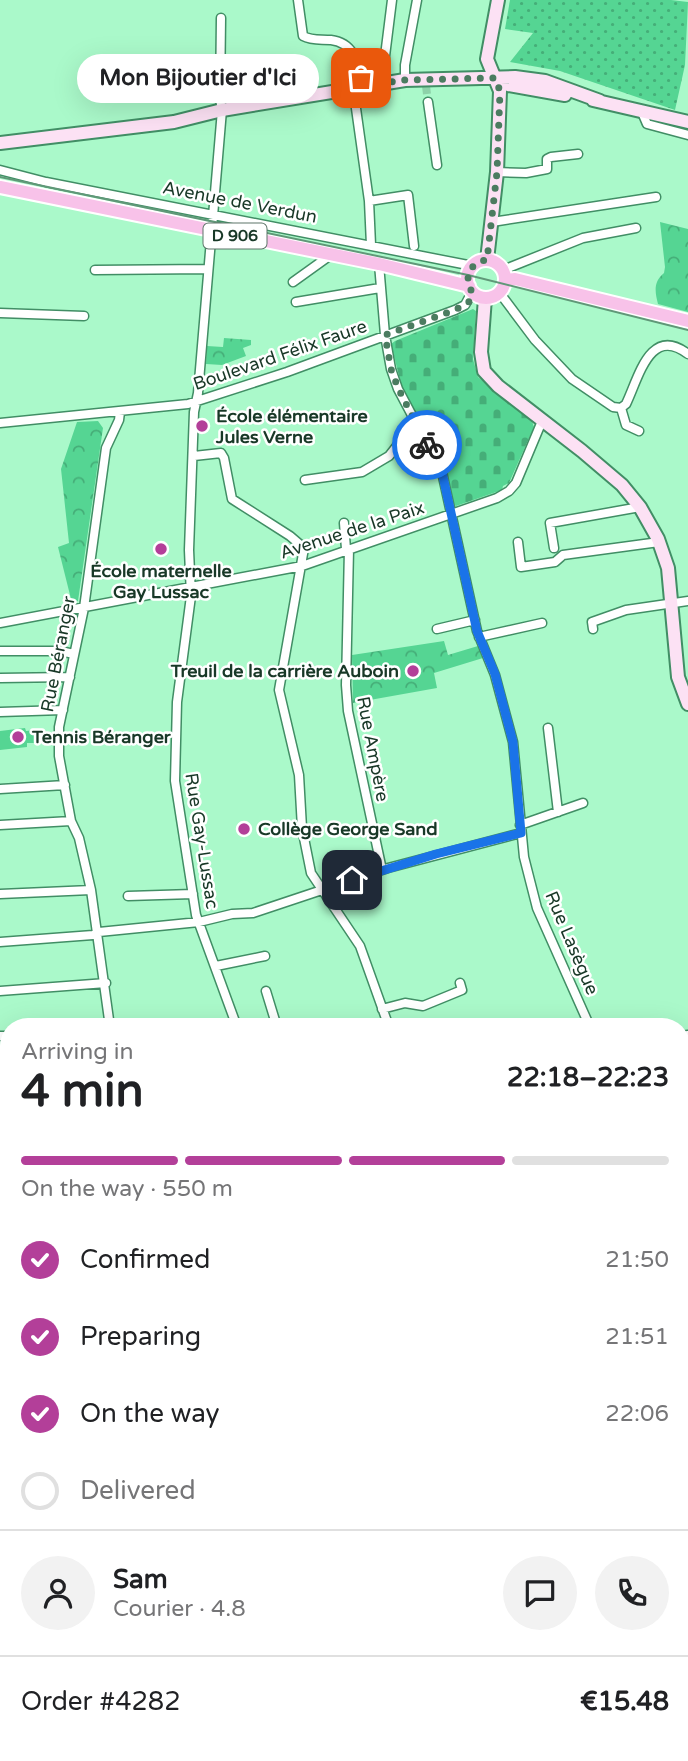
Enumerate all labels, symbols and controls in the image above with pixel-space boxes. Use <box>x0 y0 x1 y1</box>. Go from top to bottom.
pin <box>331 48 391 108</box>
callout: Mon Bijoutier d'Ici <box>77 54 319 102</box>
icon: bag <box>342 59 380 97</box>
text: Mon Bijoutier d'Ici <box>99 64 297 92</box>
street label: Avenue de Verdun <box>161 176 319 228</box>
road number: D 906 <box>204 224 266 248</box>
street label: Boulevard Félix Faure <box>190 315 370 395</box>
place label: École élémentaire Jules Verne <box>215 405 368 448</box>
courier <box>392 410 462 480</box>
marker: École élémentaire Jules Verne <box>194 418 210 434</box>
icon: bike <box>408 426 446 464</box>
street label: Avenue de la Paix <box>277 496 427 564</box>
marker: École maternelle Gay Lussac <box>153 541 169 557</box>
place label: École maternelle Gay Lussac <box>90 560 232 603</box>
street label: Rue Béranger <box>36 594 80 714</box>
place label: Treuil de la carrière Auboin <box>170 660 399 682</box>
marker: Treuil de la carrière Auboin <box>405 663 421 679</box>
street label: Rue Ampère <box>352 694 394 804</box>
place label: Tennis Béranger <box>31 726 172 748</box>
marker: Tennis Béranger <box>10 729 26 745</box>
street label: Rue Gay-Lussac <box>180 771 224 911</box>
place label: Collège George Sand <box>258 818 438 840</box>
marker: Collège George Sand <box>236 821 252 837</box>
pin <box>322 850 382 910</box>
icon: home <box>333 861 371 899</box>
street label: Rue Lasègue <box>540 888 604 998</box>
text: Arriving in <box>21 1038 134 1066</box>
text: 22:18–22:23 <box>507 1062 669 1093</box>
text: 4 min <box>21 1064 144 1119</box>
text: On the way · 550 m <box>21 1175 233 1203</box>
icon: check <box>21 1241 59 1279</box>
text: Confirmed <box>80 1244 210 1275</box>
text: 21:50 <box>605 1246 669 1274</box>
icon: check <box>21 1318 59 1356</box>
text: Preparing <box>80 1321 201 1352</box>
text: 21:51 <box>605 1323 669 1351</box>
icon: check <box>21 1395 59 1433</box>
text: On the way <box>80 1398 220 1429</box>
text: 22:06 <box>605 1400 669 1428</box>
text: Delivered <box>80 1475 196 1506</box>
button: person <box>21 1556 95 1630</box>
button: chat <box>503 1556 577 1630</box>
button: phone <box>595 1556 669 1630</box>
text: Sam <box>113 1564 168 1595</box>
text: Courier · 4.8 <box>113 1595 246 1623</box>
text: Order #4282 <box>21 1686 181 1717</box>
text: €15.48 <box>580 1686 669 1717</box>

